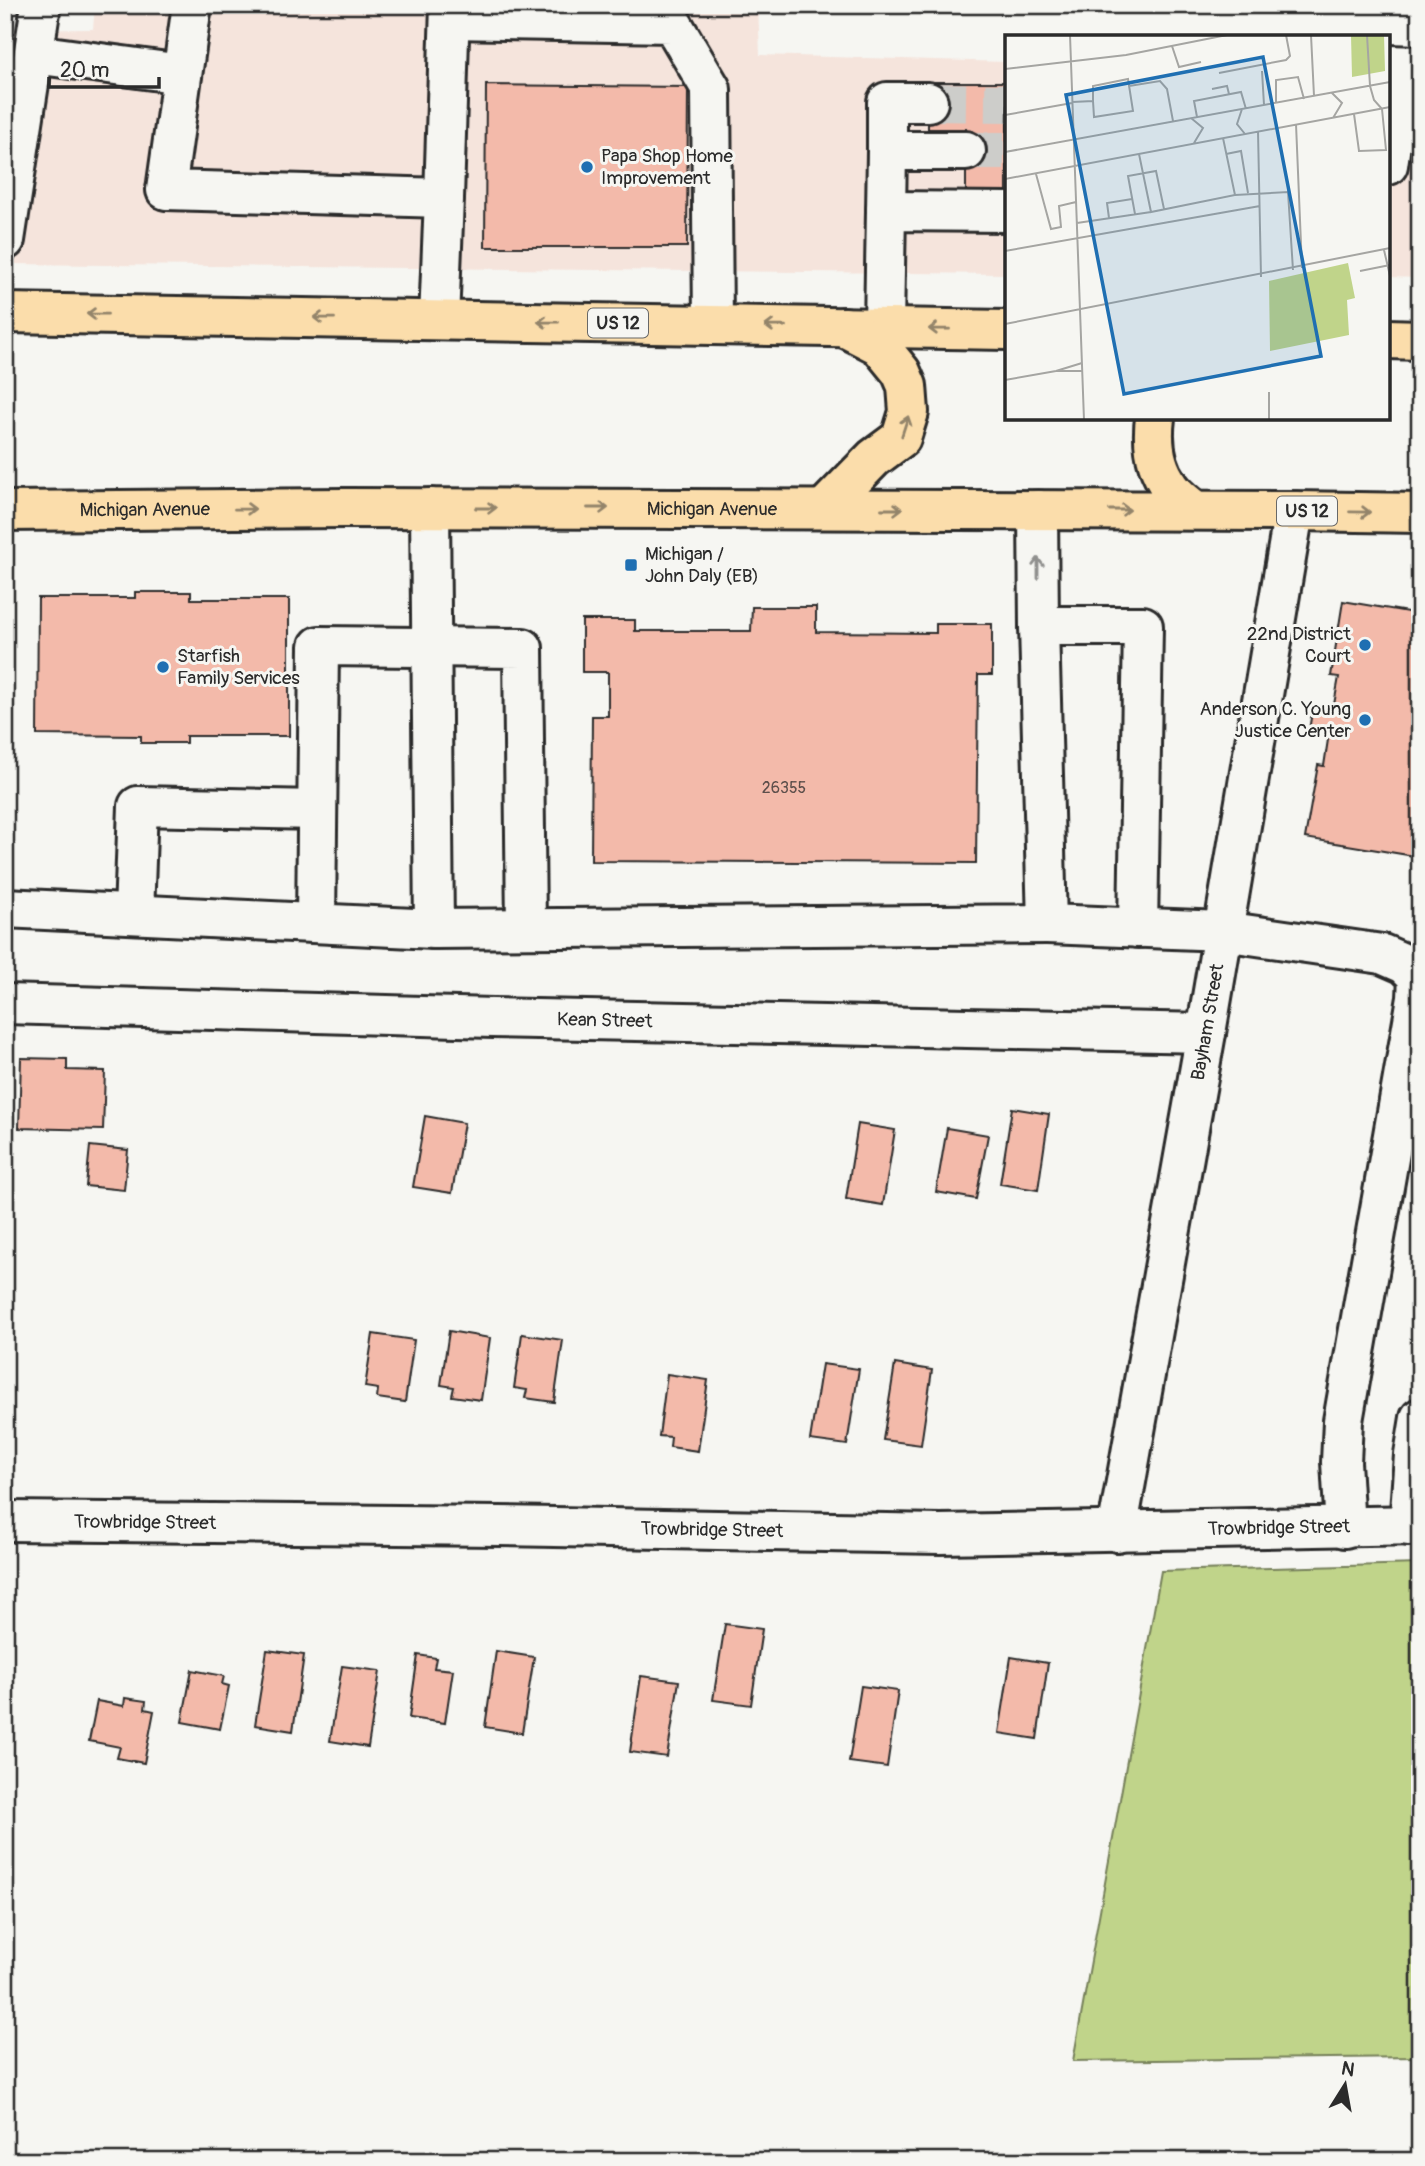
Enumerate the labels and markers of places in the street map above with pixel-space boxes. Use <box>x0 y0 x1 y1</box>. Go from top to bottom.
place label: Papa Shop Home Improvement <box>601 144 733 190</box>
marker: Papa Shop Home Improvement <box>579 159 595 175</box>
place label: Michigan / John Daly (EB) <box>645 542 759 588</box>
marker: Michigan / John Daly (EB) <box>623 557 639 573</box>
place label: 22nd District Court <box>1247 622 1351 668</box>
marker: 22nd District Court <box>1357 637 1373 653</box>
place label: Starfish Family Services <box>177 644 300 690</box>
marker: Starfish Family Services <box>155 659 171 675</box>
place label: Anderson C. Young Justice Center <box>1199 697 1351 743</box>
marker: Anderson C. Young Justice Center <box>1357 712 1373 728</box>

